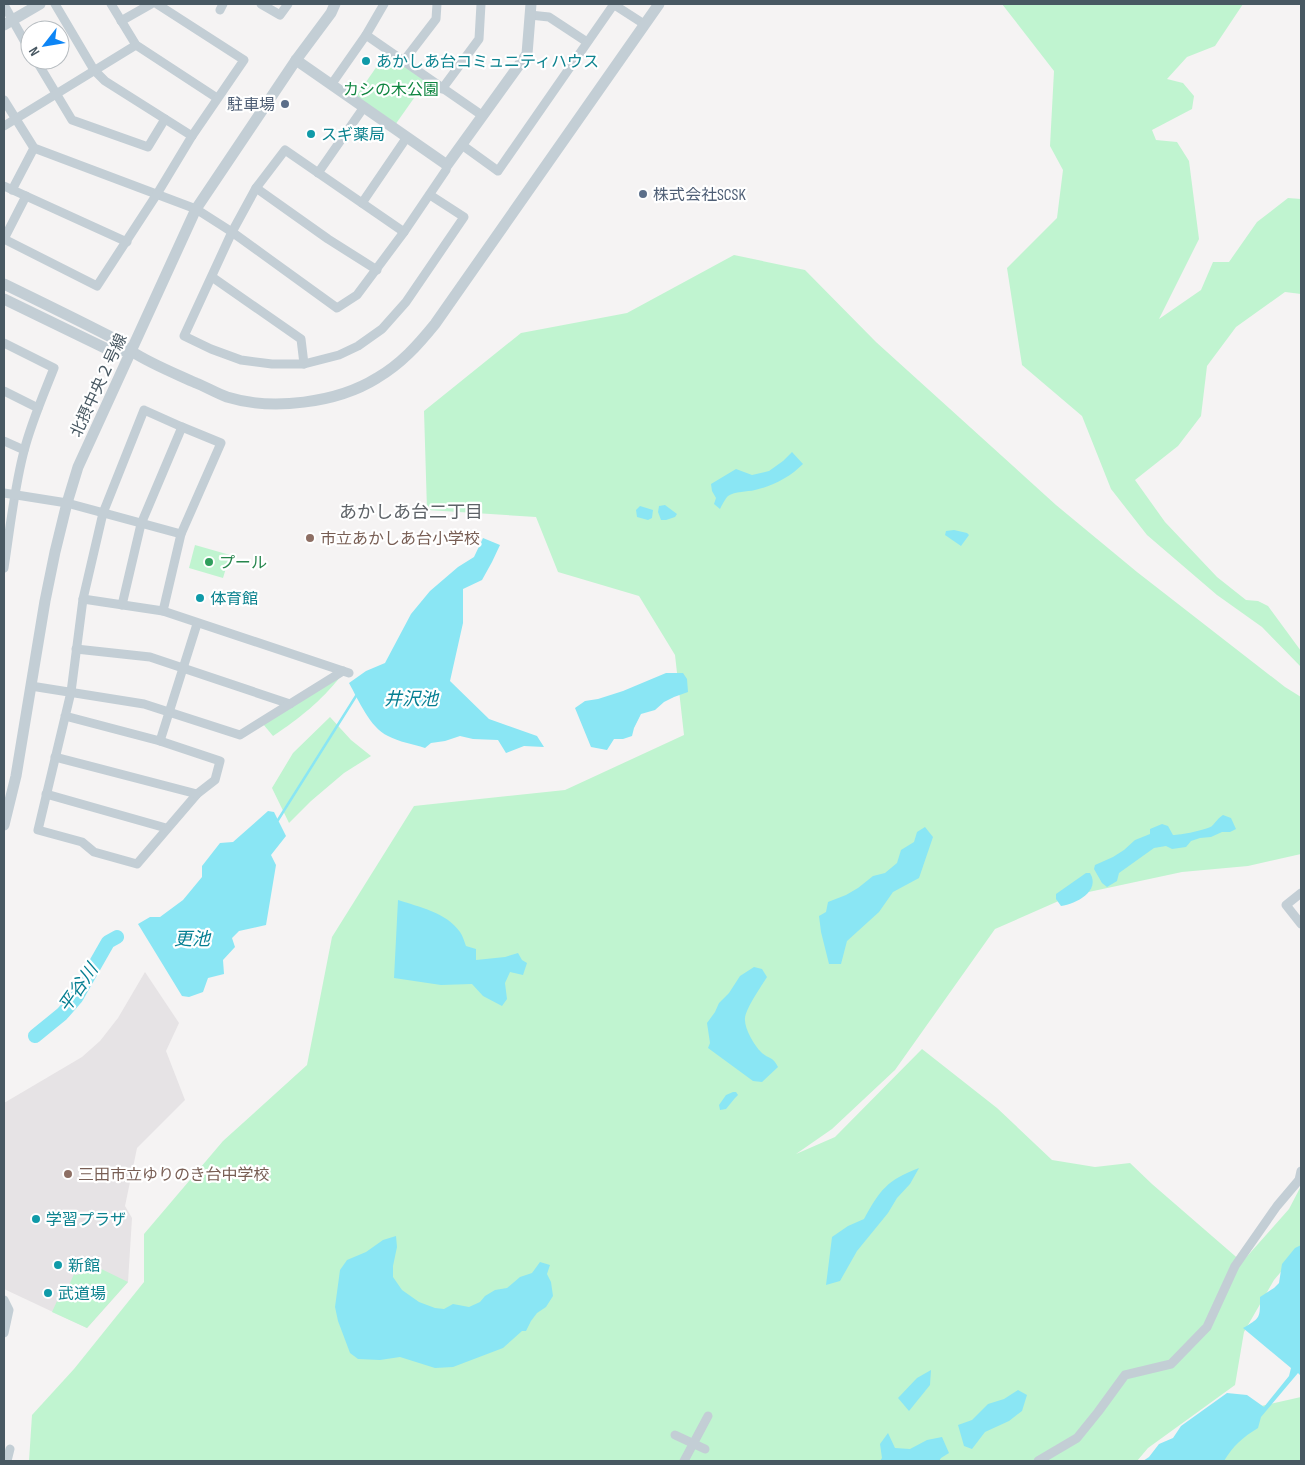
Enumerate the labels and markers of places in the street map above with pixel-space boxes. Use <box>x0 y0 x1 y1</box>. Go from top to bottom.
place label: あかしあ台コミュニティハウス <box>376 53 599 72</box>
marker: あかしあ台コミュニティハウス <box>360 55 372 67</box>
place label: 駐車場 <box>227 96 275 115</box>
marker: 駐車場 <box>279 98 291 110</box>
place label: スギ薬局 <box>321 126 385 145</box>
marker: スギ薬局 <box>305 128 317 140</box>
place label: 株式会社SCSK <box>653 186 746 205</box>
marker: 株式会社SCSK <box>637 188 649 200</box>
place label: 市立あかしあ台小学校 <box>320 530 480 549</box>
marker: 市立あかしあ台小学校 <box>304 532 316 544</box>
place label: プール <box>219 554 267 573</box>
marker: プール <box>203 556 215 568</box>
place label: 体育館 <box>210 590 258 609</box>
marker: 体育館 <box>194 592 206 604</box>
place label: 三田市立ゆりのき台中学校 <box>78 1166 270 1185</box>
marker: 三田市立ゆりのき台中学校 <box>62 1168 74 1180</box>
place label: 学習プラザ <box>46 1211 126 1230</box>
marker: 学習プラザ <box>30 1213 42 1225</box>
place label: 新館 <box>68 1257 100 1276</box>
marker: 新館 <box>52 1259 64 1271</box>
place label: 武道場 <box>58 1285 106 1304</box>
marker: 武道場 <box>42 1287 54 1299</box>

